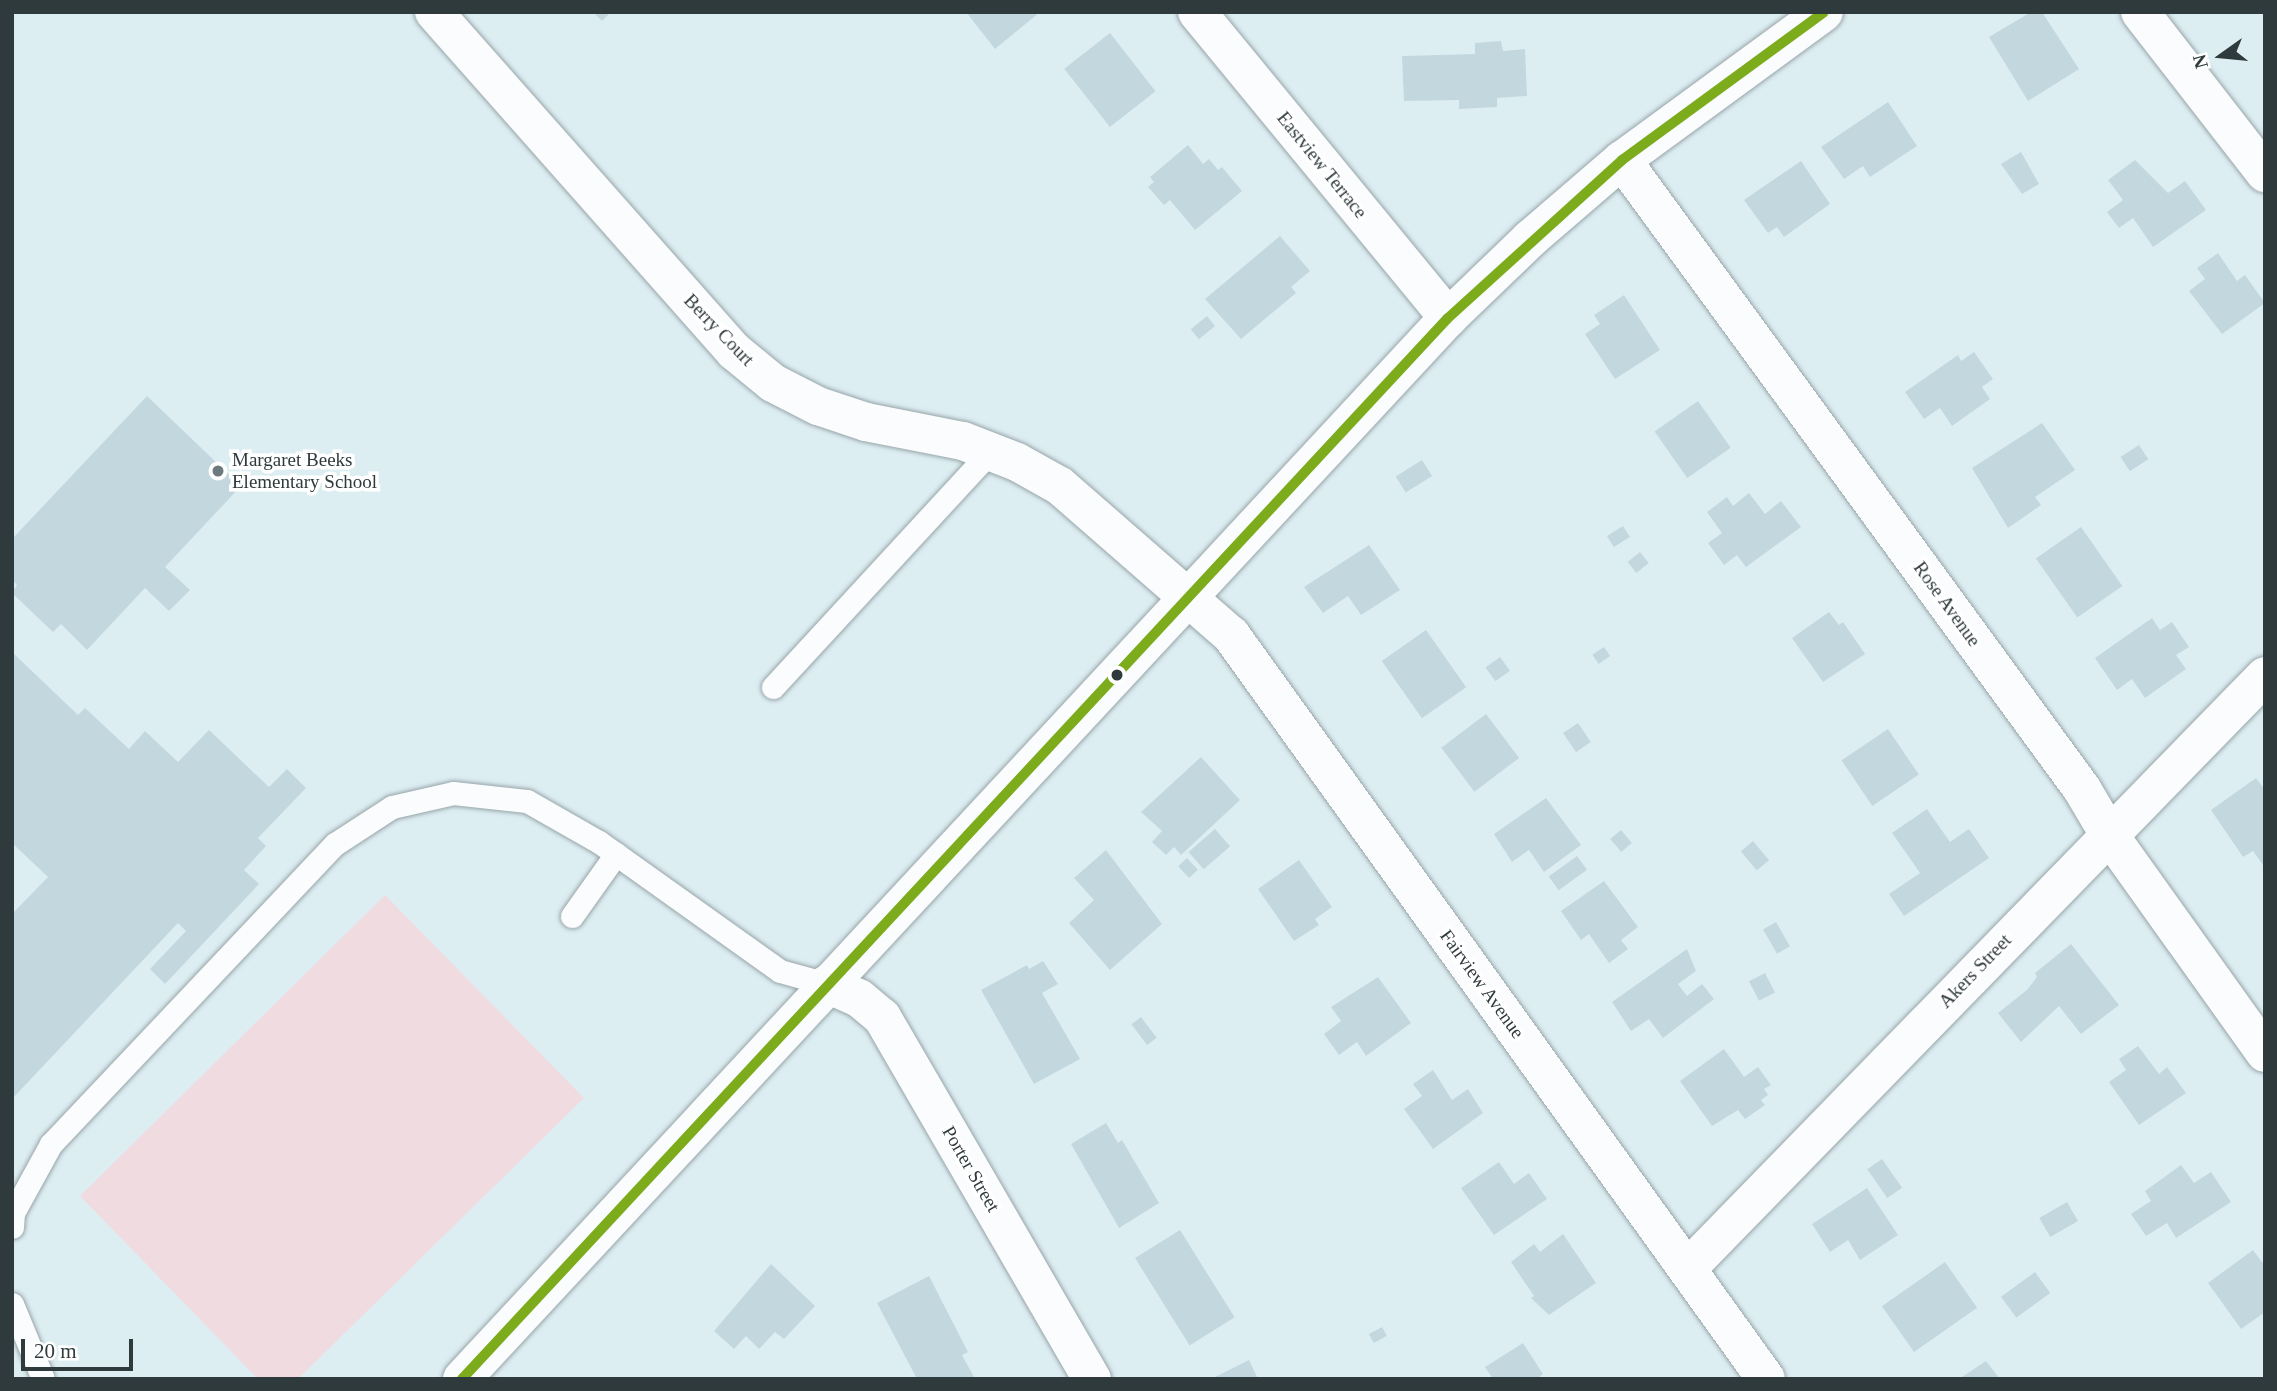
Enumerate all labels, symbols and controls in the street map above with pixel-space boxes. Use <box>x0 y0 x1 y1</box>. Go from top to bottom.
north arrow <box>2186 21 2256 91</box>
text: N <box>2188 52 2212 71</box>
street label: Eastview Terrace <box>1272 107 1372 223</box>
street label: Berry Court <box>679 289 759 371</box>
place label: Margaret Beeks Elementary School <box>232 449 377 493</box>
marker: Margaret Beeks Elementary School <box>210 463 226 479</box>
street label: Rose Avenue <box>1908 557 1986 651</box>
unlabelled marker <box>1110 668 1124 682</box>
street label: Fairview Avenue <box>1435 925 1529 1043</box>
street label: Akers Street <box>1934 929 2016 1013</box>
street label: Porter Street <box>937 1122 1005 1216</box>
scale bar <box>24 1324 136 1368</box>
text: 20 m <box>34 1339 77 1363</box>

